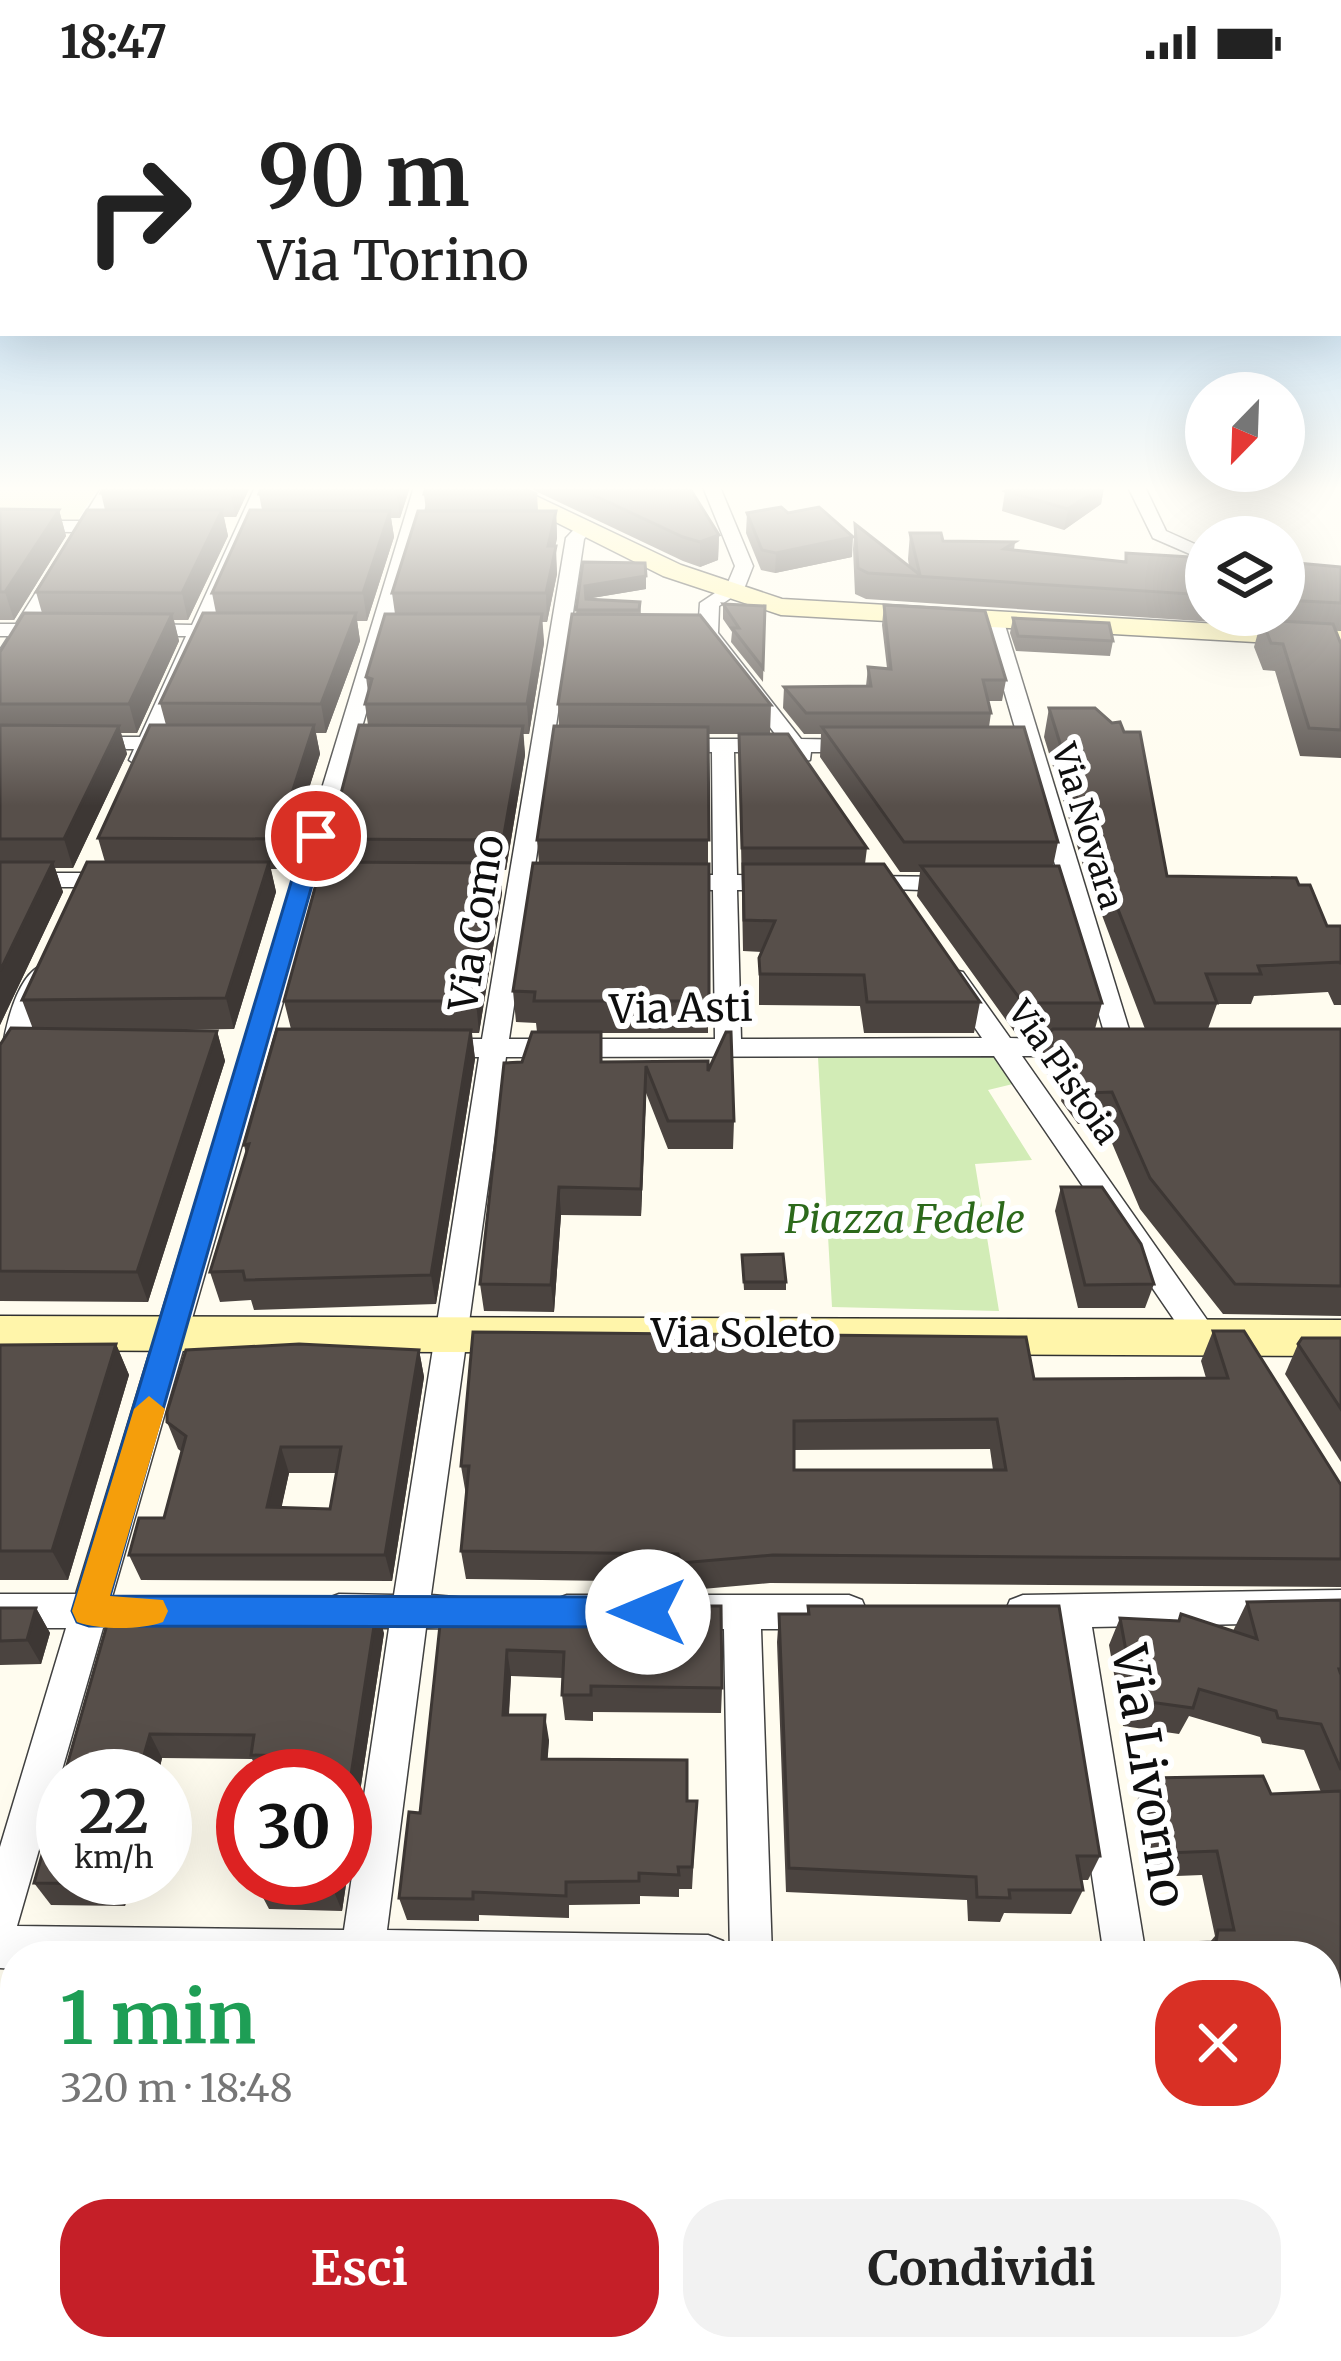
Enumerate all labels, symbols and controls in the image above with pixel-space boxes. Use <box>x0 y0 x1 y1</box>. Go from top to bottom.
text: 18:47 <box>60 14 167 70</box>
text: 90 m <box>258 123 470 229</box>
icon: right <box>60 132 216 288</box>
text: Via Torino <box>258 227 529 295</box>
north arrow <box>1185 372 1305 492</box>
map controls <box>1185 372 1305 636</box>
button: layers <box>1185 516 1305 636</box>
street label: Via Novara <box>1043 738 1132 914</box>
pin <box>265 785 367 887</box>
icon: arrive <box>283 803 349 869</box>
street label: Via Como <box>438 832 515 1016</box>
street label: Via Asti <box>608 983 753 1034</box>
street label: Via Pistoia <box>999 992 1128 1152</box>
park label: Piazza Fedele <box>785 1195 1025 1244</box>
street label: Via Soleto <box>650 1309 835 1358</box>
position arrow <box>585 1549 711 1675</box>
street label: Via Livorno <box>1099 1640 1199 1911</box>
speed limit sign: 30 <box>216 1749 372 1905</box>
text: 22 <box>79 1774 149 1849</box>
text: km/h <box>74 1838 154 1876</box>
text: 1 min <box>60 1973 256 2064</box>
button: close <box>1155 1980 1281 2106</box>
text: 320 m · 18:48 <box>60 2064 293 2113</box>
button: Esci <box>60 2199 659 2337</box>
button: Condividi <box>683 2199 1281 2337</box>

